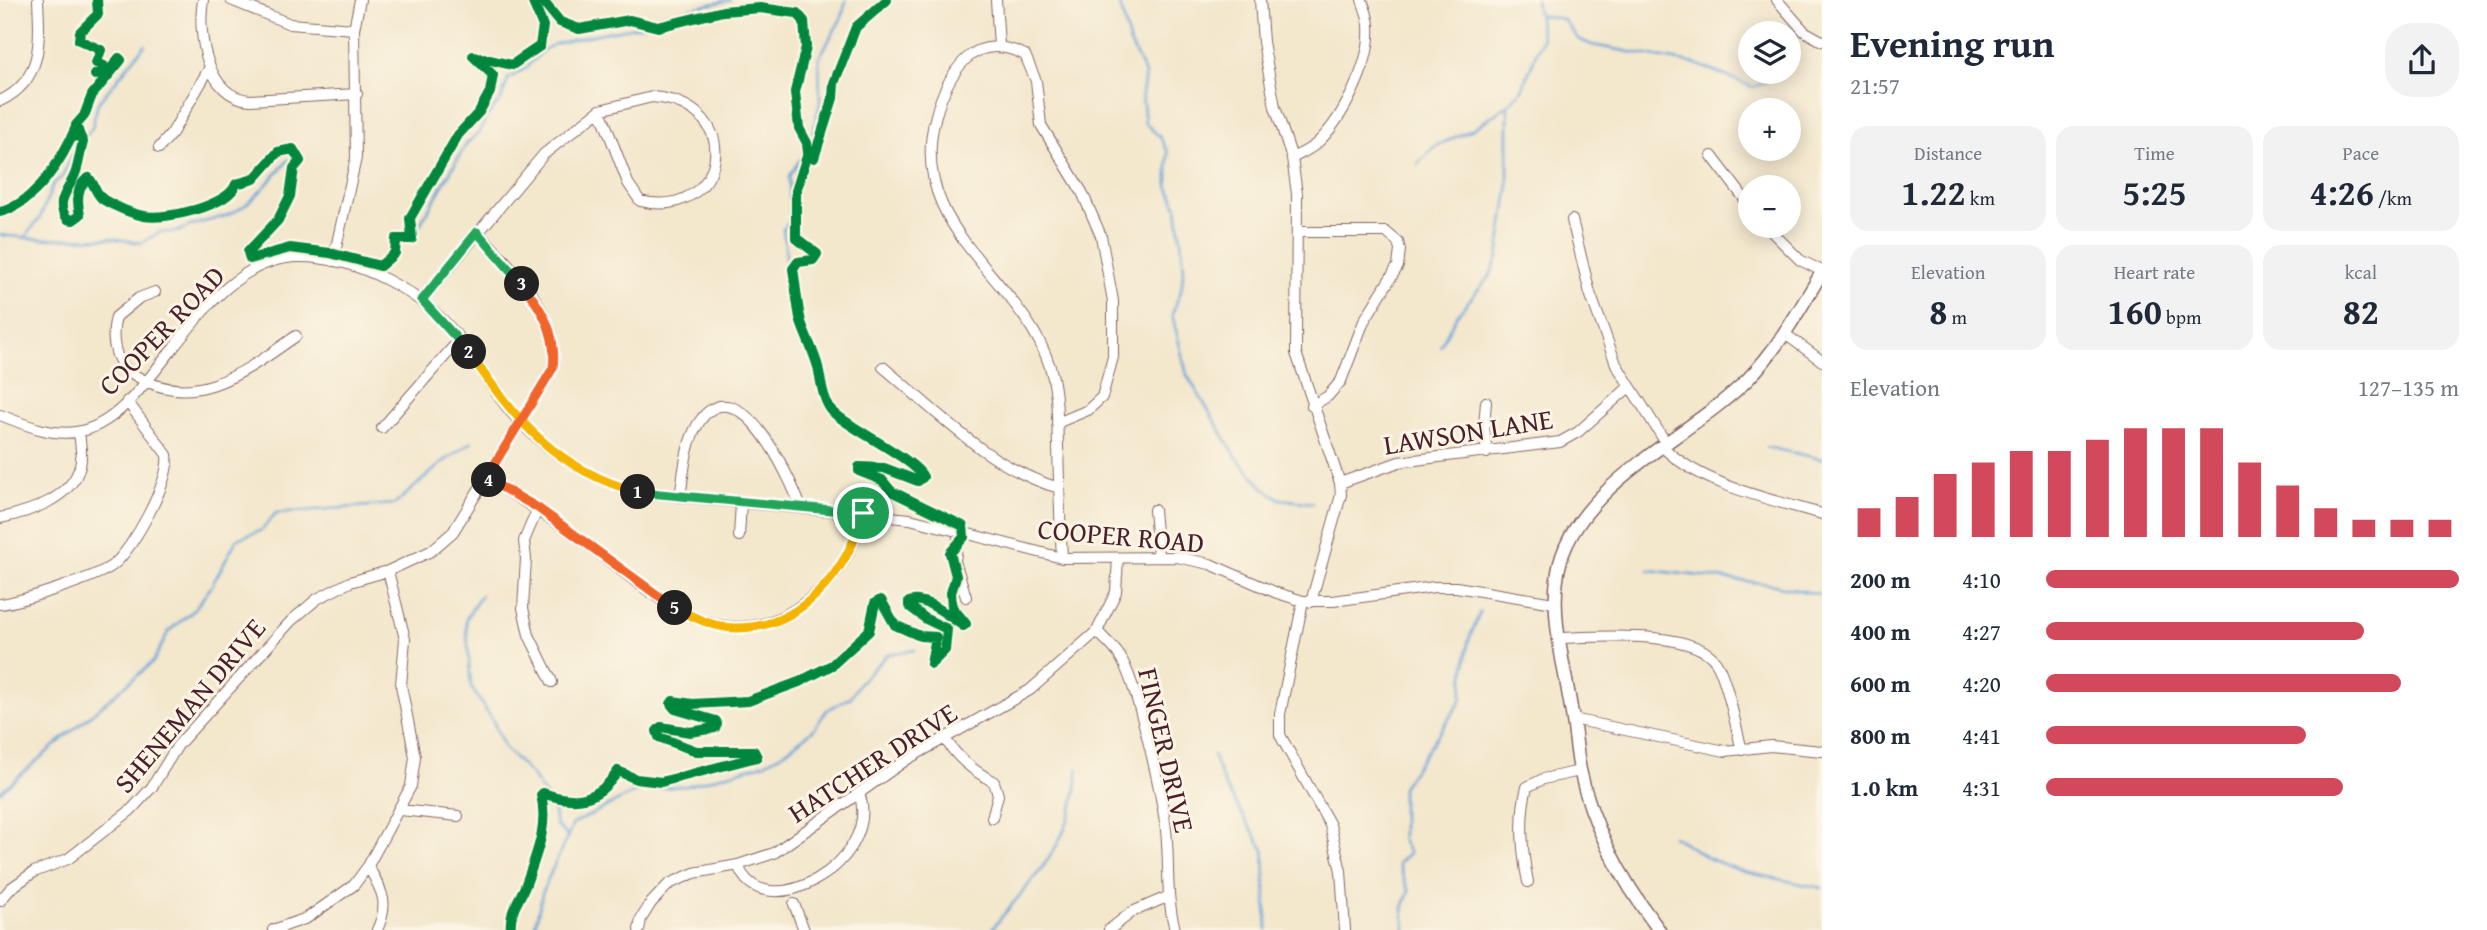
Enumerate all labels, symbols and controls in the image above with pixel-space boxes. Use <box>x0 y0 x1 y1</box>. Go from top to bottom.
text: Evening run <box>1850 15 2054 71</box>
map controls <box>1738 21 1801 238</box>
button: layers <box>1738 21 1801 84</box>
button: share <box>2385 23 2459 97</box>
text: 21:57 <box>1850 69 1900 102</box>
button: + <box>1738 98 1801 161</box>
text: Distance <box>1914 139 1982 167</box>
text: Time <box>2134 139 2175 167</box>
text: Pace <box>2343 139 2379 167</box>
text: 1.22 <box>1901 167 1966 218</box>
text: 5:25 <box>2122 167 2187 218</box>
text: 4:26 <box>2310 167 2374 218</box>
button: − <box>1738 175 1801 238</box>
text: km <box>1966 184 1995 212</box>
text: /km <box>2374 184 2412 212</box>
street label: COOPER ROAD <box>88 256 234 404</box>
text: Elevation <box>1911 258 1985 286</box>
text: Heart rate <box>2114 258 2195 286</box>
text: kcal <box>2345 258 2377 286</box>
pin: 3 <box>504 266 540 302</box>
text: 3 <box>517 269 526 297</box>
text: 8 <box>1929 286 1947 337</box>
text: 160 <box>2107 286 2162 337</box>
text: 82 <box>2343 286 2379 337</box>
text: m <box>1947 303 1967 331</box>
text: bpm <box>2162 303 2202 331</box>
pin: 2 <box>452 334 486 370</box>
text: 2 <box>464 337 473 365</box>
text: Elevation <box>1850 371 1940 404</box>
text: 127–135 m <box>2358 371 2459 404</box>
street label: LAWSON LANE <box>1380 397 1556 465</box>
pin: 4 <box>472 462 506 498</box>
text: 4 <box>484 465 493 493</box>
pin: 1 <box>620 475 656 510</box>
text: 1 <box>633 477 642 505</box>
pin <box>833 483 893 543</box>
icon: arrive <box>844 494 882 532</box>
street label: COOPER ROAD <box>1036 507 1206 563</box>
text: 200 m <box>1850 563 1911 596</box>
text: 4:10 <box>1962 563 2001 596</box>
pin: 5 <box>658 590 692 626</box>
text: 5 <box>670 593 679 621</box>
street label: SHENEMAN DRIVE <box>103 608 275 802</box>
text: 400 m <box>1850 615 1911 648</box>
text: 4:27 <box>1962 615 2001 648</box>
street label: FINGER DRIVE <box>1128 664 1206 836</box>
text: 600 m <box>1850 667 1911 700</box>
text: 4:20 <box>1962 667 2001 700</box>
street label: HATCHER DRIVE <box>779 692 965 832</box>
text: 800 m <box>1850 719 1911 752</box>
text: 4:41 <box>1962 719 2001 752</box>
text: 1.0 km <box>1850 771 1918 804</box>
text: 4:31 <box>1962 771 2001 804</box>

